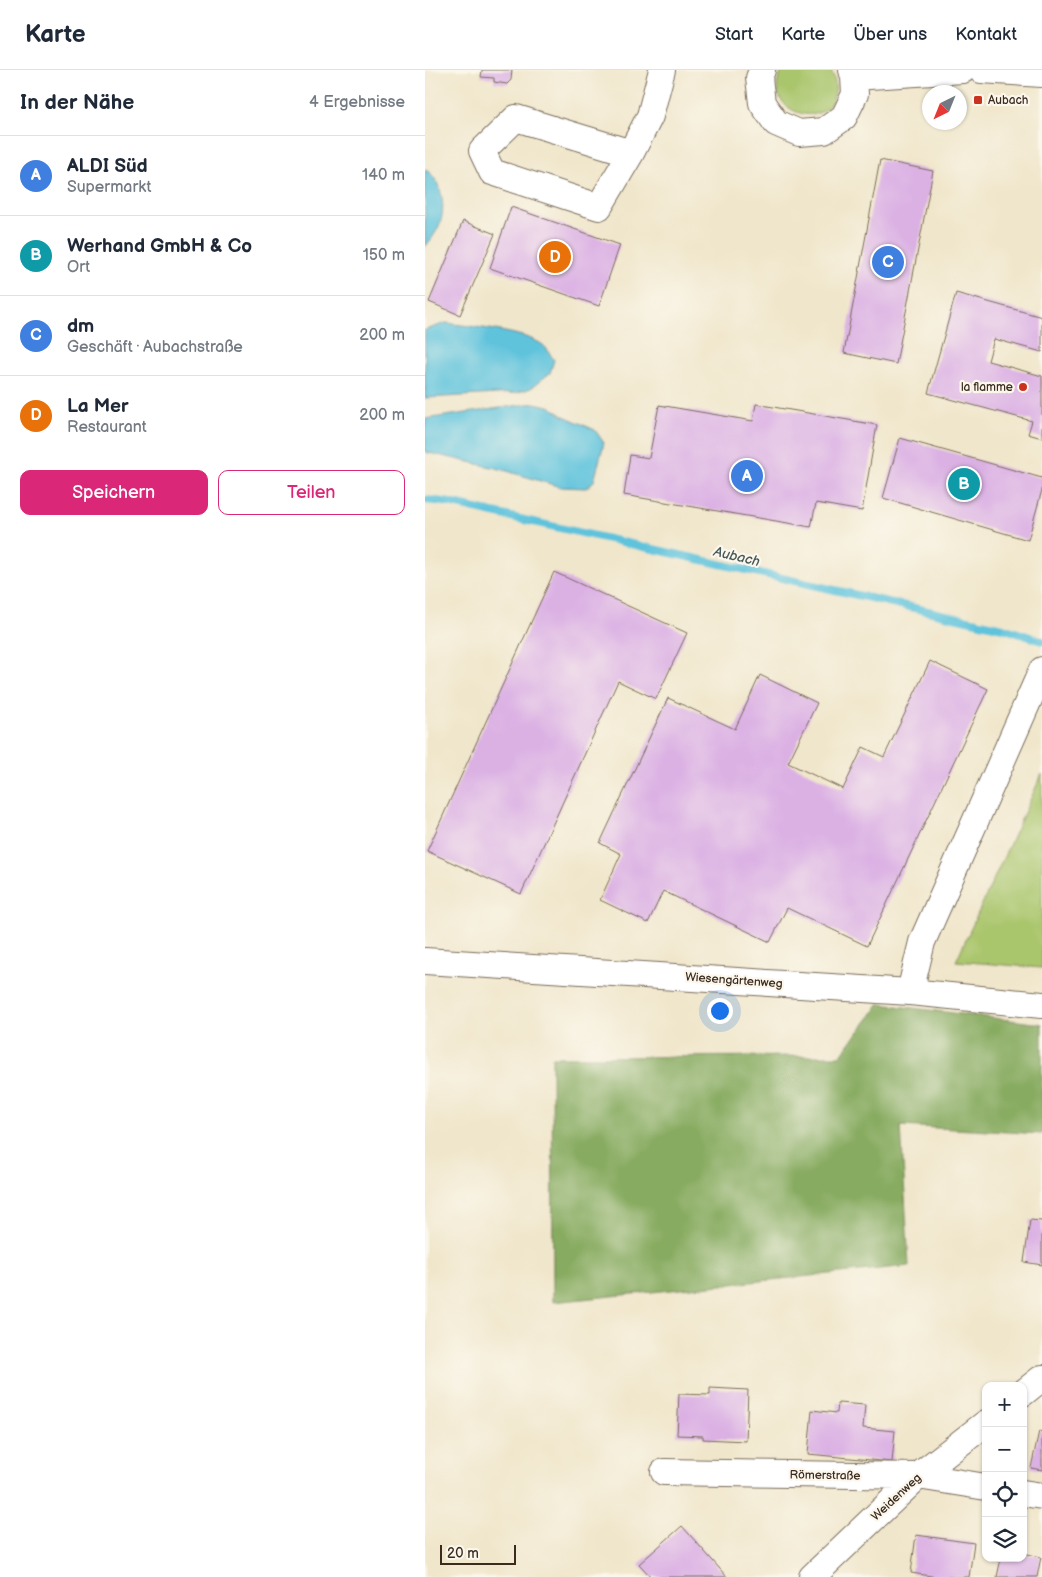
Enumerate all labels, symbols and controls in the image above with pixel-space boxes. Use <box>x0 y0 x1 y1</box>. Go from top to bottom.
text: Karte <box>25 20 86 49</box>
text: Start <box>715 24 753 45</box>
text: Karte <box>781 24 825 45</box>
text: Über uns <box>853 24 927 45</box>
text: Kontakt <box>955 24 1017 45</box>
north arrow <box>922 85 967 130</box>
text: In der Nähe <box>20 90 134 115</box>
text: 4 Ergebnisse <box>309 93 405 112</box>
place label: Aubach <box>988 93 1029 108</box>
marker: Aubach <box>972 94 984 106</box>
text: ALDI Süd <box>67 155 148 178</box>
text: A <box>31 166 41 185</box>
text: 140 m <box>362 166 405 185</box>
text: Supermarkt <box>67 178 151 197</box>
text: Werhand GmbH & Co <box>67 235 252 258</box>
pin: D <box>539 238 571 276</box>
pin: C <box>872 243 904 281</box>
text: B <box>30 246 42 265</box>
text: 150 m <box>363 246 405 265</box>
text: Ort <box>67 258 90 277</box>
text: dm <box>67 315 94 338</box>
text: C <box>30 326 42 345</box>
text: 200 m <box>359 326 405 345</box>
text: Geschäft · Aubachstraße <box>67 338 243 357</box>
place label: la flamme <box>961 380 1013 395</box>
marker: la flamme <box>1017 381 1029 393</box>
text: La Mer <box>67 395 129 418</box>
text: D <box>30 406 42 425</box>
text: 200 m <box>359 406 405 425</box>
text: Restaurant <box>67 418 147 437</box>
pin: A <box>731 457 763 495</box>
pin: B <box>948 465 980 503</box>
button: Speichern <box>20 470 208 515</box>
button: Teilen <box>218 470 405 515</box>
water label: Aubach <box>711 543 762 570</box>
street label: Wiesengärtenweg <box>685 970 783 991</box>
your location <box>707 998 733 1024</box>
map controls <box>982 1382 1027 1562</box>
button: + <box>982 1382 1027 1427</box>
button: − <box>982 1427 1027 1472</box>
street label: Römerstraße <box>789 1467 861 1484</box>
street label: Weidenweg <box>868 1470 924 1524</box>
button: locate <box>982 1472 1027 1517</box>
button: layers <box>982 1517 1027 1562</box>
scale bar <box>440 1542 516 1565</box>
text: 20 m <box>447 1545 479 1562</box>

